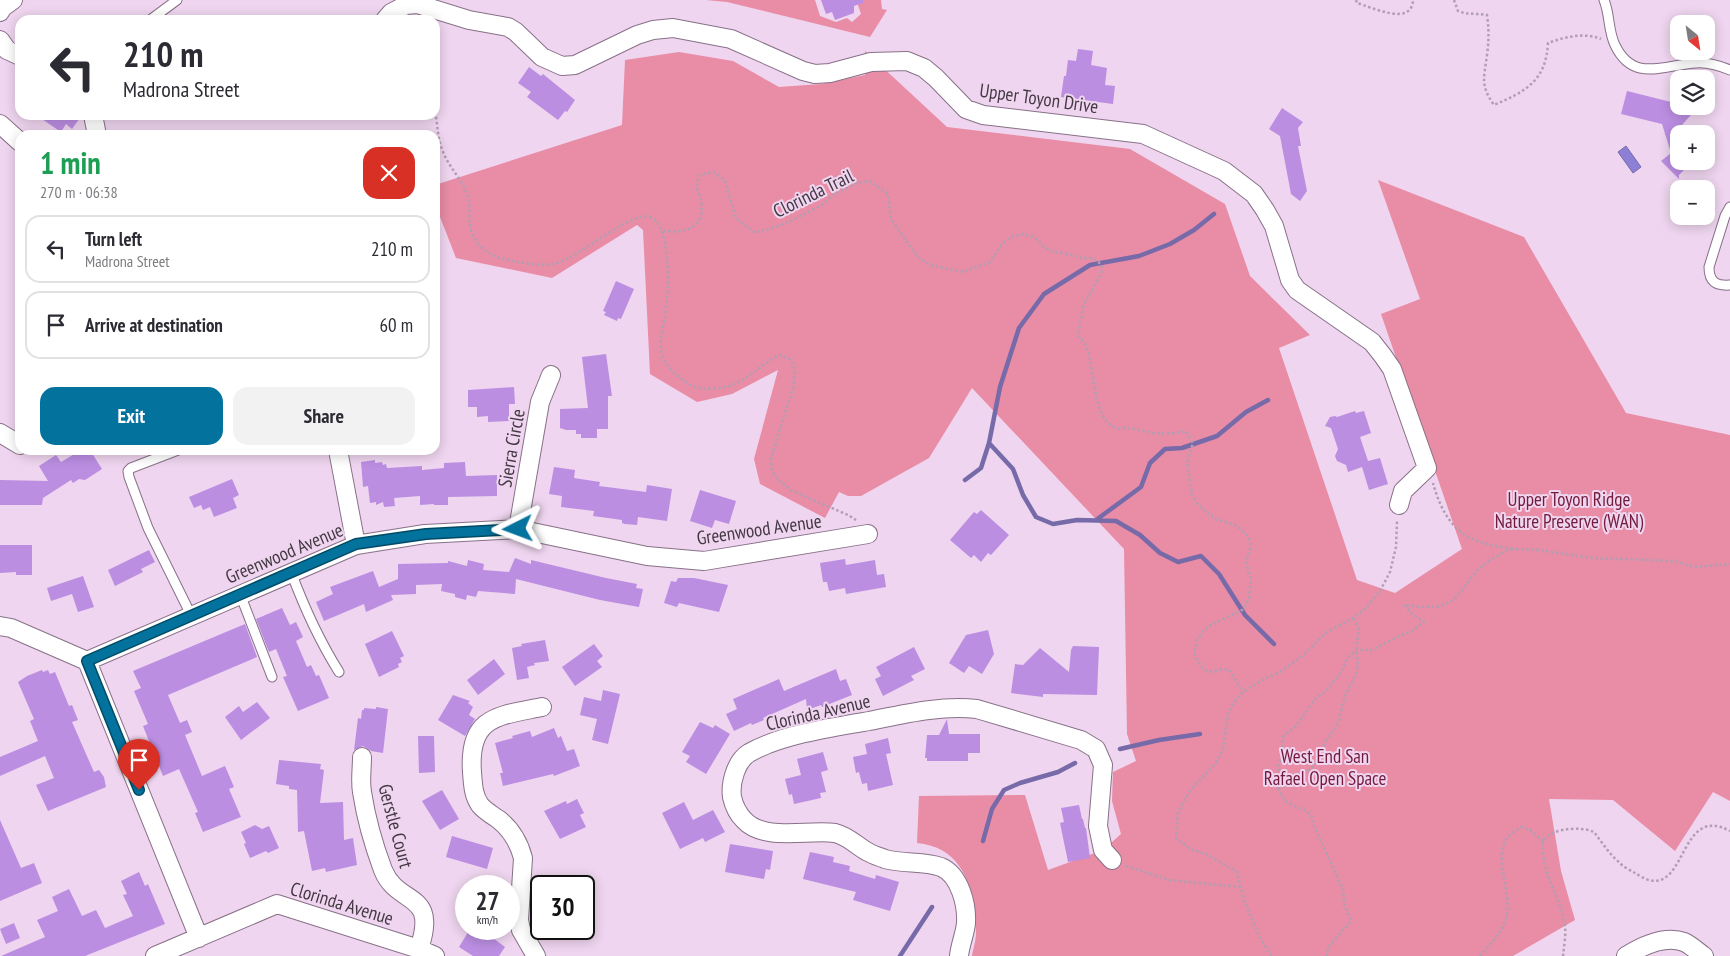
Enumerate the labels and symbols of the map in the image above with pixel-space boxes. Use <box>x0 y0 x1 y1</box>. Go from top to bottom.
north arrow <box>1670 15 1715 60</box>
street label: Upper Toyon Drive <box>978 78 1100 118</box>
street label: Clorinda Trail <box>769 163 858 223</box>
street label: Sierra Circle <box>492 407 530 489</box>
park label: Upper Toyon Ridge Nature Preserve (WAN) <box>1495 487 1644 533</box>
position arrow <box>491 502 543 554</box>
street label: Greenwood Avenue <box>695 508 823 550</box>
street label: Greenwood Avenue <box>221 517 347 589</box>
street label: Clorinda Avenue <box>763 688 873 736</box>
pin <box>118 739 160 790</box>
park label: West End San Rafael Open Space <box>1264 744 1387 790</box>
street label: Gerstle Court <box>373 781 419 871</box>
speed limit sign: 30 <box>530 875 595 940</box>
street label: Clorinda Avenue <box>288 876 397 930</box>

